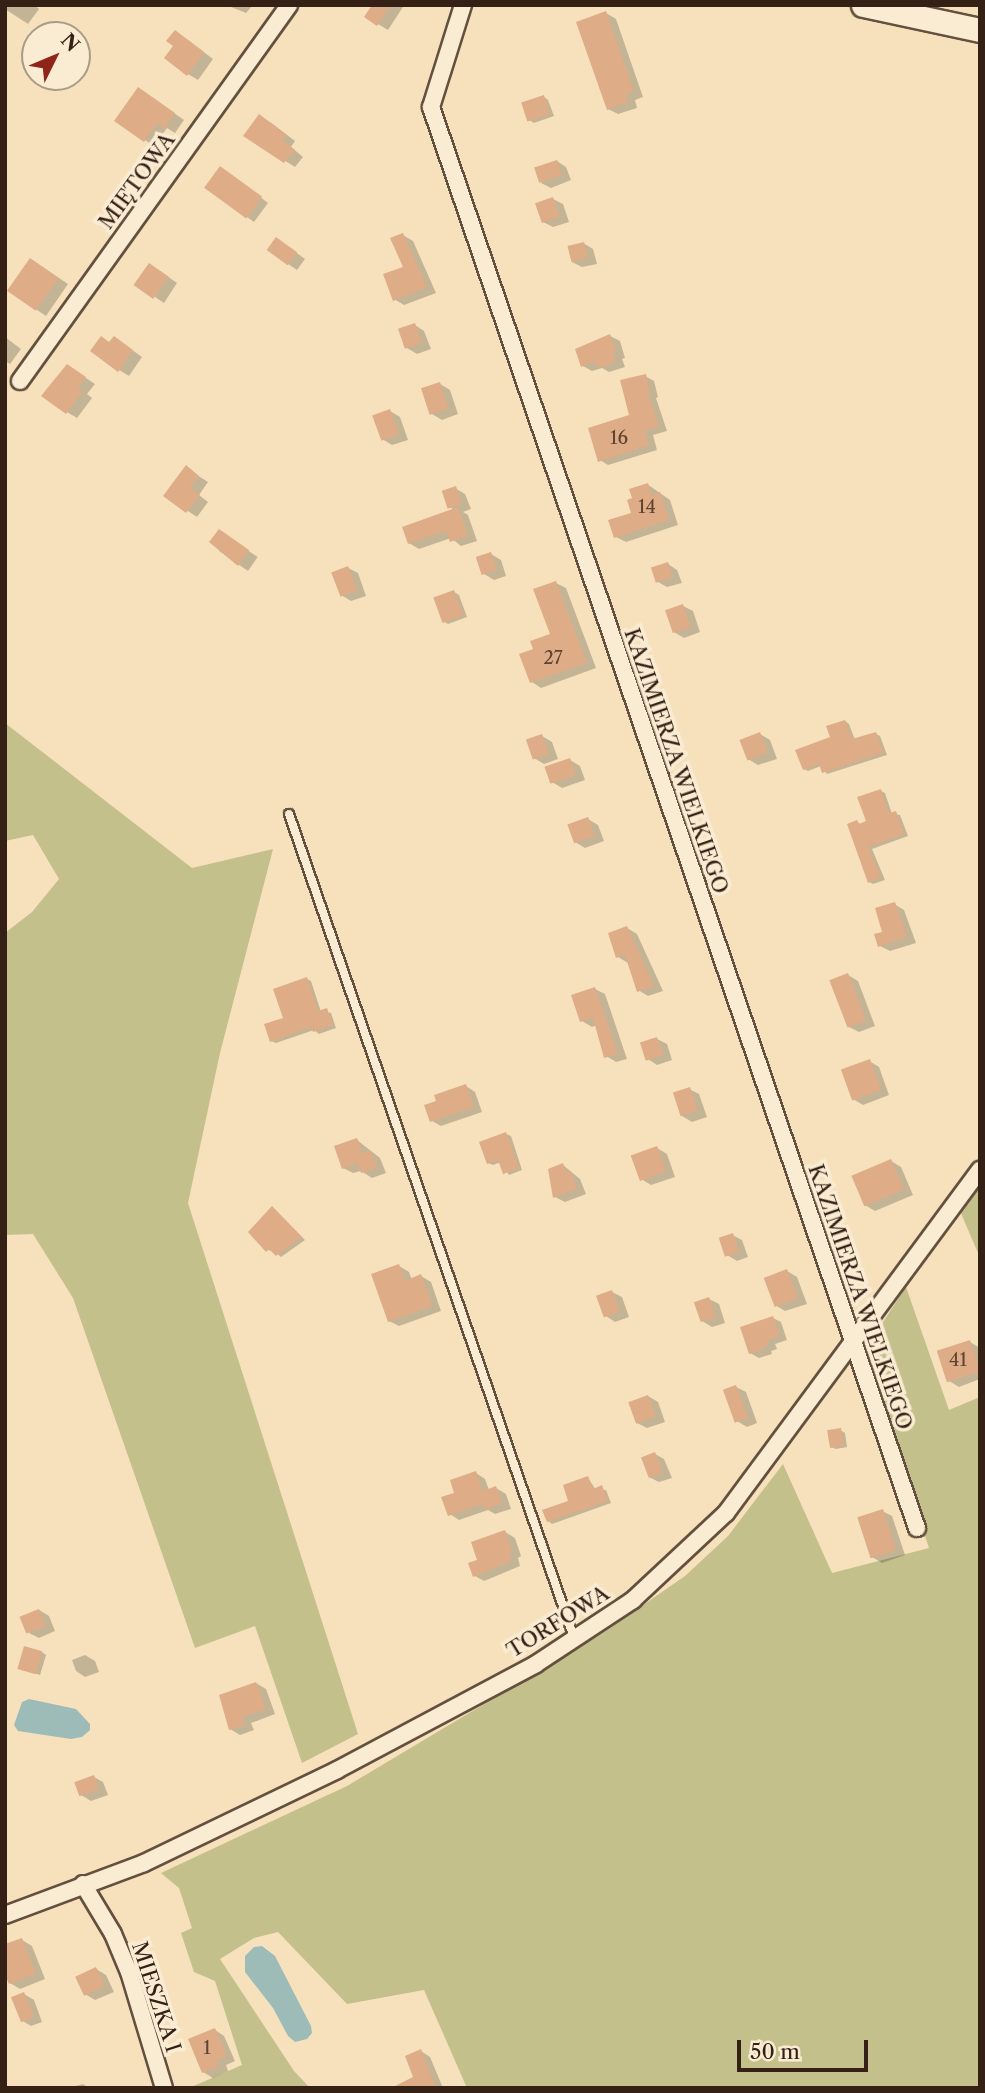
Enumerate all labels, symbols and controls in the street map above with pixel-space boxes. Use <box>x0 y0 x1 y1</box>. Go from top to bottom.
north arrow <box>21 21 91 91</box>
text: N <box>56 29 84 57</box>
street label: MIĘTOWA <box>94 128 180 234</box>
house number: 16 <box>610 427 628 449</box>
house number: 14 <box>638 496 656 518</box>
street label: KAZIMIERZA WIELKIEGO <box>618 624 734 898</box>
house number: 27 <box>543 647 563 669</box>
street label: KAZIMIERZA WIELKIEGO <box>802 1160 918 1434</box>
house number: 41 <box>949 1349 967 1371</box>
street label: TORFOWA <box>502 1581 614 1663</box>
street label: MIESZKA I <box>126 1938 186 2056</box>
scale bar <box>740 2026 871 2070</box>
house number: 1 <box>203 2037 211 2059</box>
text: 50 m <box>750 2039 800 2064</box>

